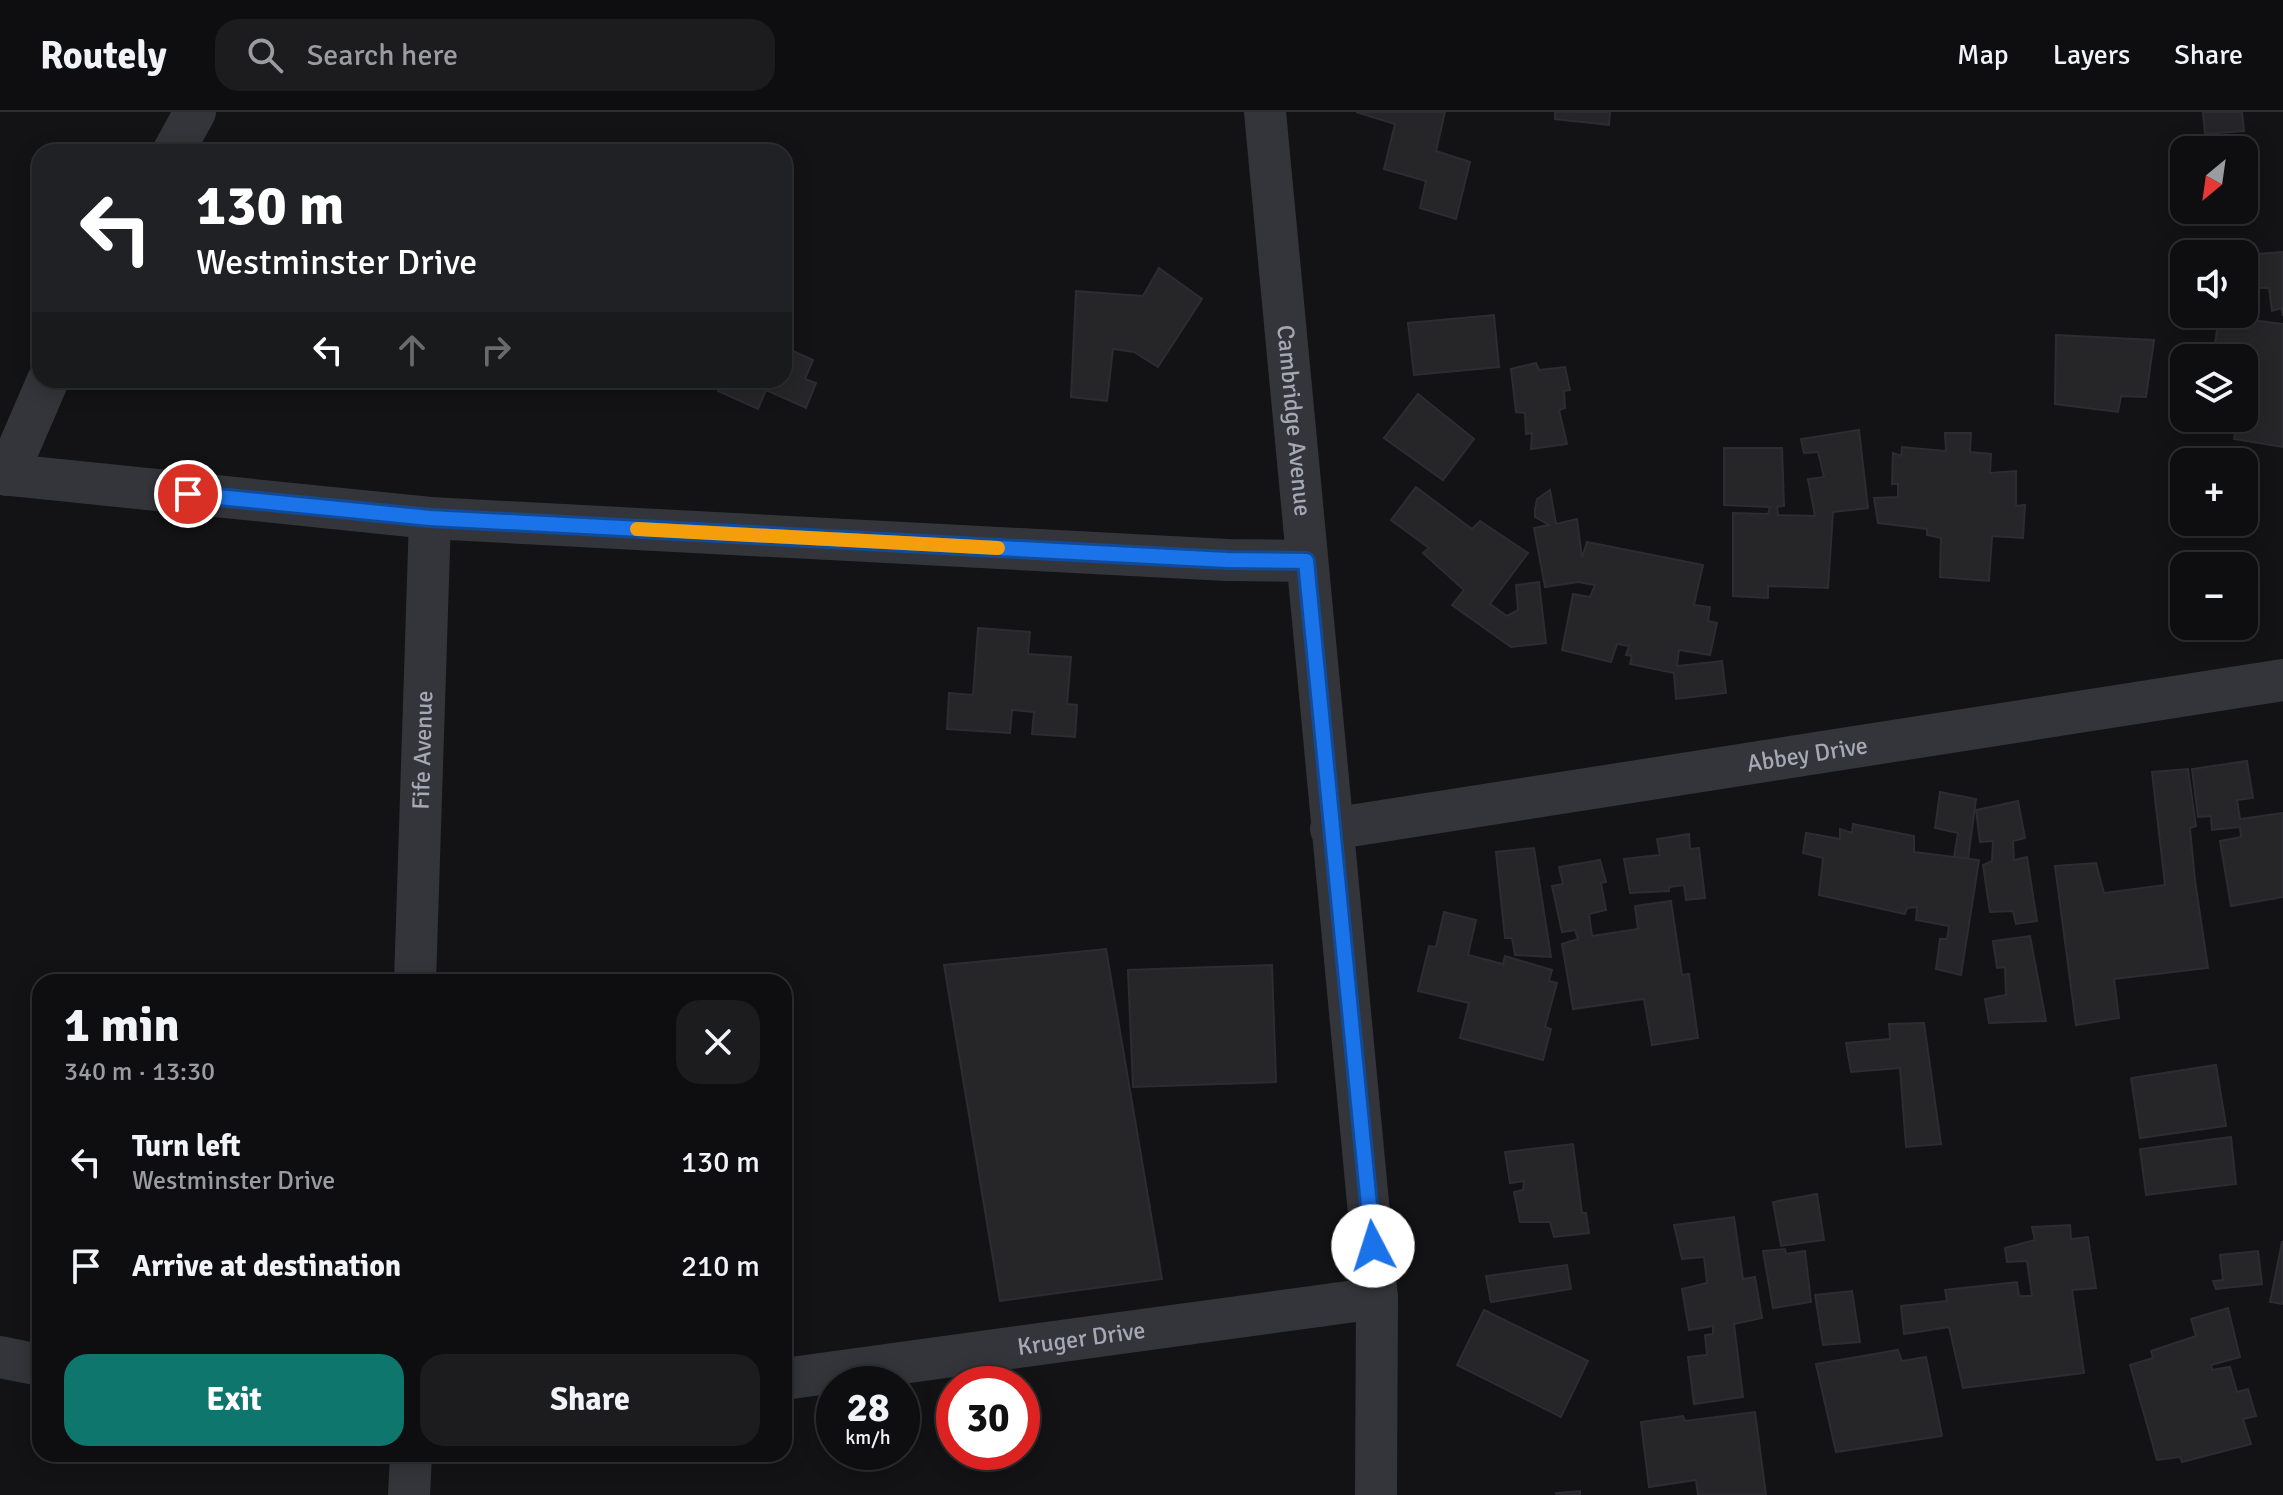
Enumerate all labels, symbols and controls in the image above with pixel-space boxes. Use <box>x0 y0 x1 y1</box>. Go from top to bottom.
search box <box>215 19 775 91</box>
text: Routely <box>40 32 167 79</box>
icon: search <box>243 33 287 77</box>
text: Search here <box>307 37 458 74</box>
text: Map <box>1957 38 2009 72</box>
text: Layers <box>2053 38 2130 72</box>
text: Share <box>2174 38 2243 72</box>
north arrow <box>2170 136 2258 224</box>
map controls <box>2170 136 2258 640</box>
text: 130 m <box>196 171 344 240</box>
icon: left <box>64 176 168 280</box>
text: Westminster Drive <box>196 240 477 285</box>
button: sound <box>2170 240 2258 328</box>
street label: Cambridge Avenue <box>1270 324 1318 518</box>
icon: left <box>306 328 350 372</box>
icon: ahead <box>390 328 434 372</box>
icon: right <box>474 328 518 372</box>
button: layers <box>2170 344 2258 432</box>
button: + <box>2170 448 2258 536</box>
pin <box>154 460 222 528</box>
icon: arrive <box>166 472 210 516</box>
button: − <box>2170 552 2258 640</box>
street label: Fife Avenue <box>406 690 439 810</box>
street label: Abbey Drive <box>1745 730 1870 779</box>
text: 1 min <box>64 996 180 1055</box>
button: close <box>676 1000 760 1084</box>
text: 340 m · 13:30 <box>64 1056 215 1088</box>
text: Turn left <box>132 1128 241 1165</box>
icon: left <box>64 1140 108 1184</box>
text: 130 m <box>681 1144 760 1181</box>
text: Westminster Drive <box>132 1165 335 1197</box>
position arrow <box>1331 1204 1415 1288</box>
icon: arrive <box>64 1244 108 1288</box>
text: Arrive at destination <box>132 1248 401 1285</box>
text: 210 m <box>681 1248 760 1285</box>
street label: Kruger Drive <box>1015 1315 1147 1362</box>
button: Exit <box>64 1354 404 1446</box>
button: Share <box>420 1354 760 1446</box>
speed limit sign: 30 <box>936 1366 1040 1470</box>
text: 28 <box>846 1383 890 1433</box>
text: km/h <box>845 1425 891 1450</box>

